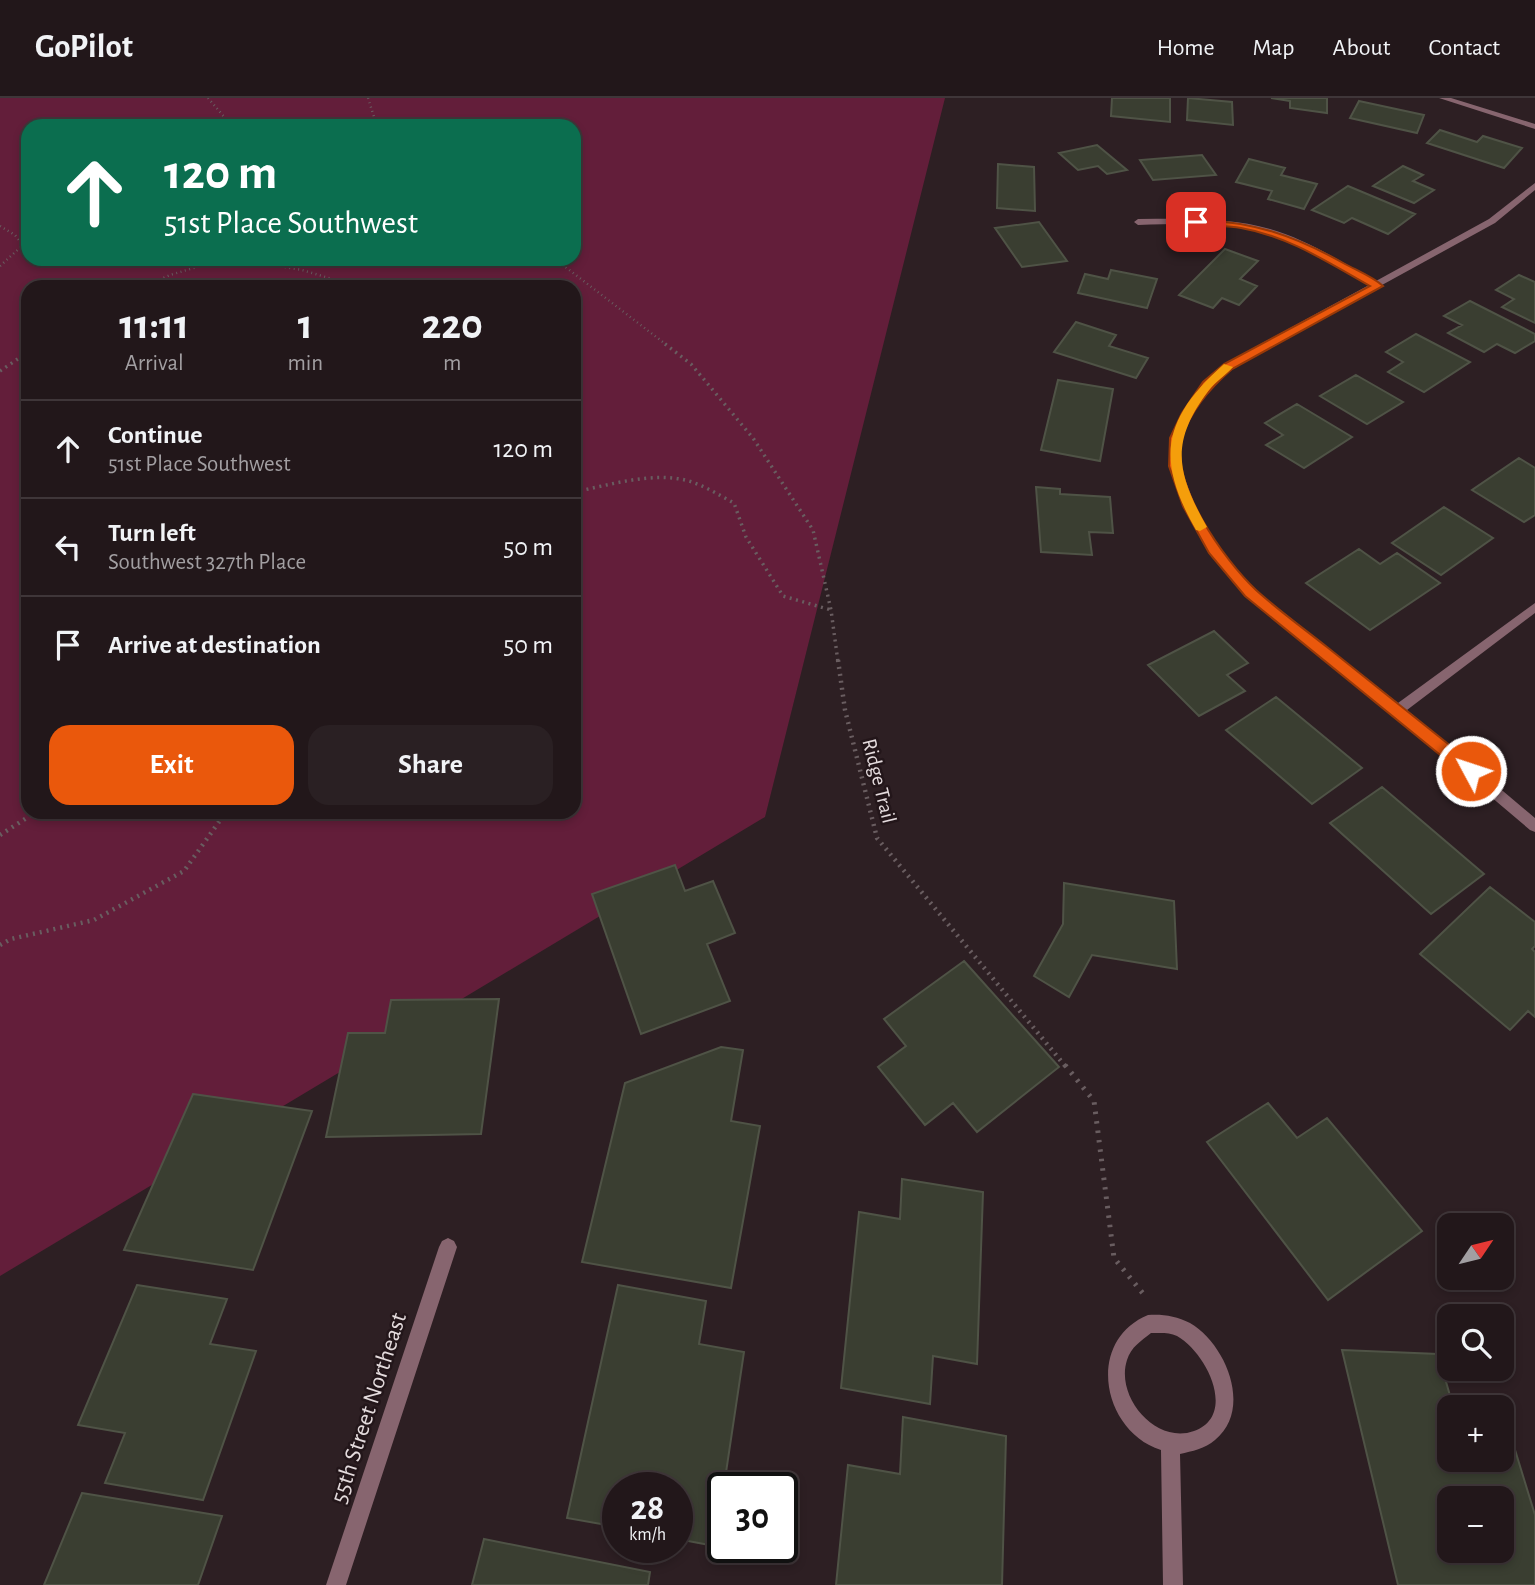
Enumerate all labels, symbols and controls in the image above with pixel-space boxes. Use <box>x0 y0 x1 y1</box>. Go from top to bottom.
text: GoPilot <box>35 31 133 64</box>
text: Home <box>1157 36 1215 60</box>
text: Map <box>1253 36 1295 60</box>
text: About <box>1333 36 1390 60</box>
text: Contact <box>1428 36 1500 60</box>
icon: ahead <box>49 147 140 238</box>
text: 120 m <box>164 149 277 198</box>
pin <box>1166 192 1226 252</box>
icon: arrive <box>1177 203 1215 241</box>
text: 51st Place Southwest <box>164 207 418 239</box>
text: 11:11 <box>119 304 189 346</box>
text: 1 <box>298 304 313 346</box>
text: 220 <box>421 304 483 346</box>
text: Arrival <box>125 352 184 375</box>
text: min <box>287 352 323 375</box>
text: m <box>443 352 461 375</box>
text: Continue <box>108 422 203 448</box>
icon: ahead <box>49 430 87 468</box>
text: 120 m <box>493 436 553 462</box>
text: 51st Place Southwest <box>108 453 291 476</box>
text: Turn left <box>108 520 196 546</box>
icon: left <box>49 528 87 566</box>
text: 50 m <box>503 534 553 560</box>
text: Southwest 327th Place <box>108 551 306 574</box>
icon: arrive <box>49 626 87 664</box>
text: Arrive at destination <box>108 632 321 658</box>
text: 50 m <box>503 632 553 658</box>
button: Exit <box>49 725 294 805</box>
button: Share <box>308 725 553 805</box>
position arrow <box>1434 734 1508 808</box>
street label: Ridge Trail <box>858 737 900 825</box>
north arrow <box>1437 1213 1514 1290</box>
map controls <box>1437 1213 1514 1563</box>
button: search <box>1437 1304 1514 1381</box>
street label: 55th Street Northeast <box>327 1310 411 1506</box>
button: + <box>1437 1395 1514 1472</box>
speed limit sign: 30 <box>707 1472 798 1563</box>
button: − <box>1437 1486 1514 1563</box>
text: 28 <box>631 1491 664 1526</box>
text: km/h <box>629 1526 666 1544</box>

